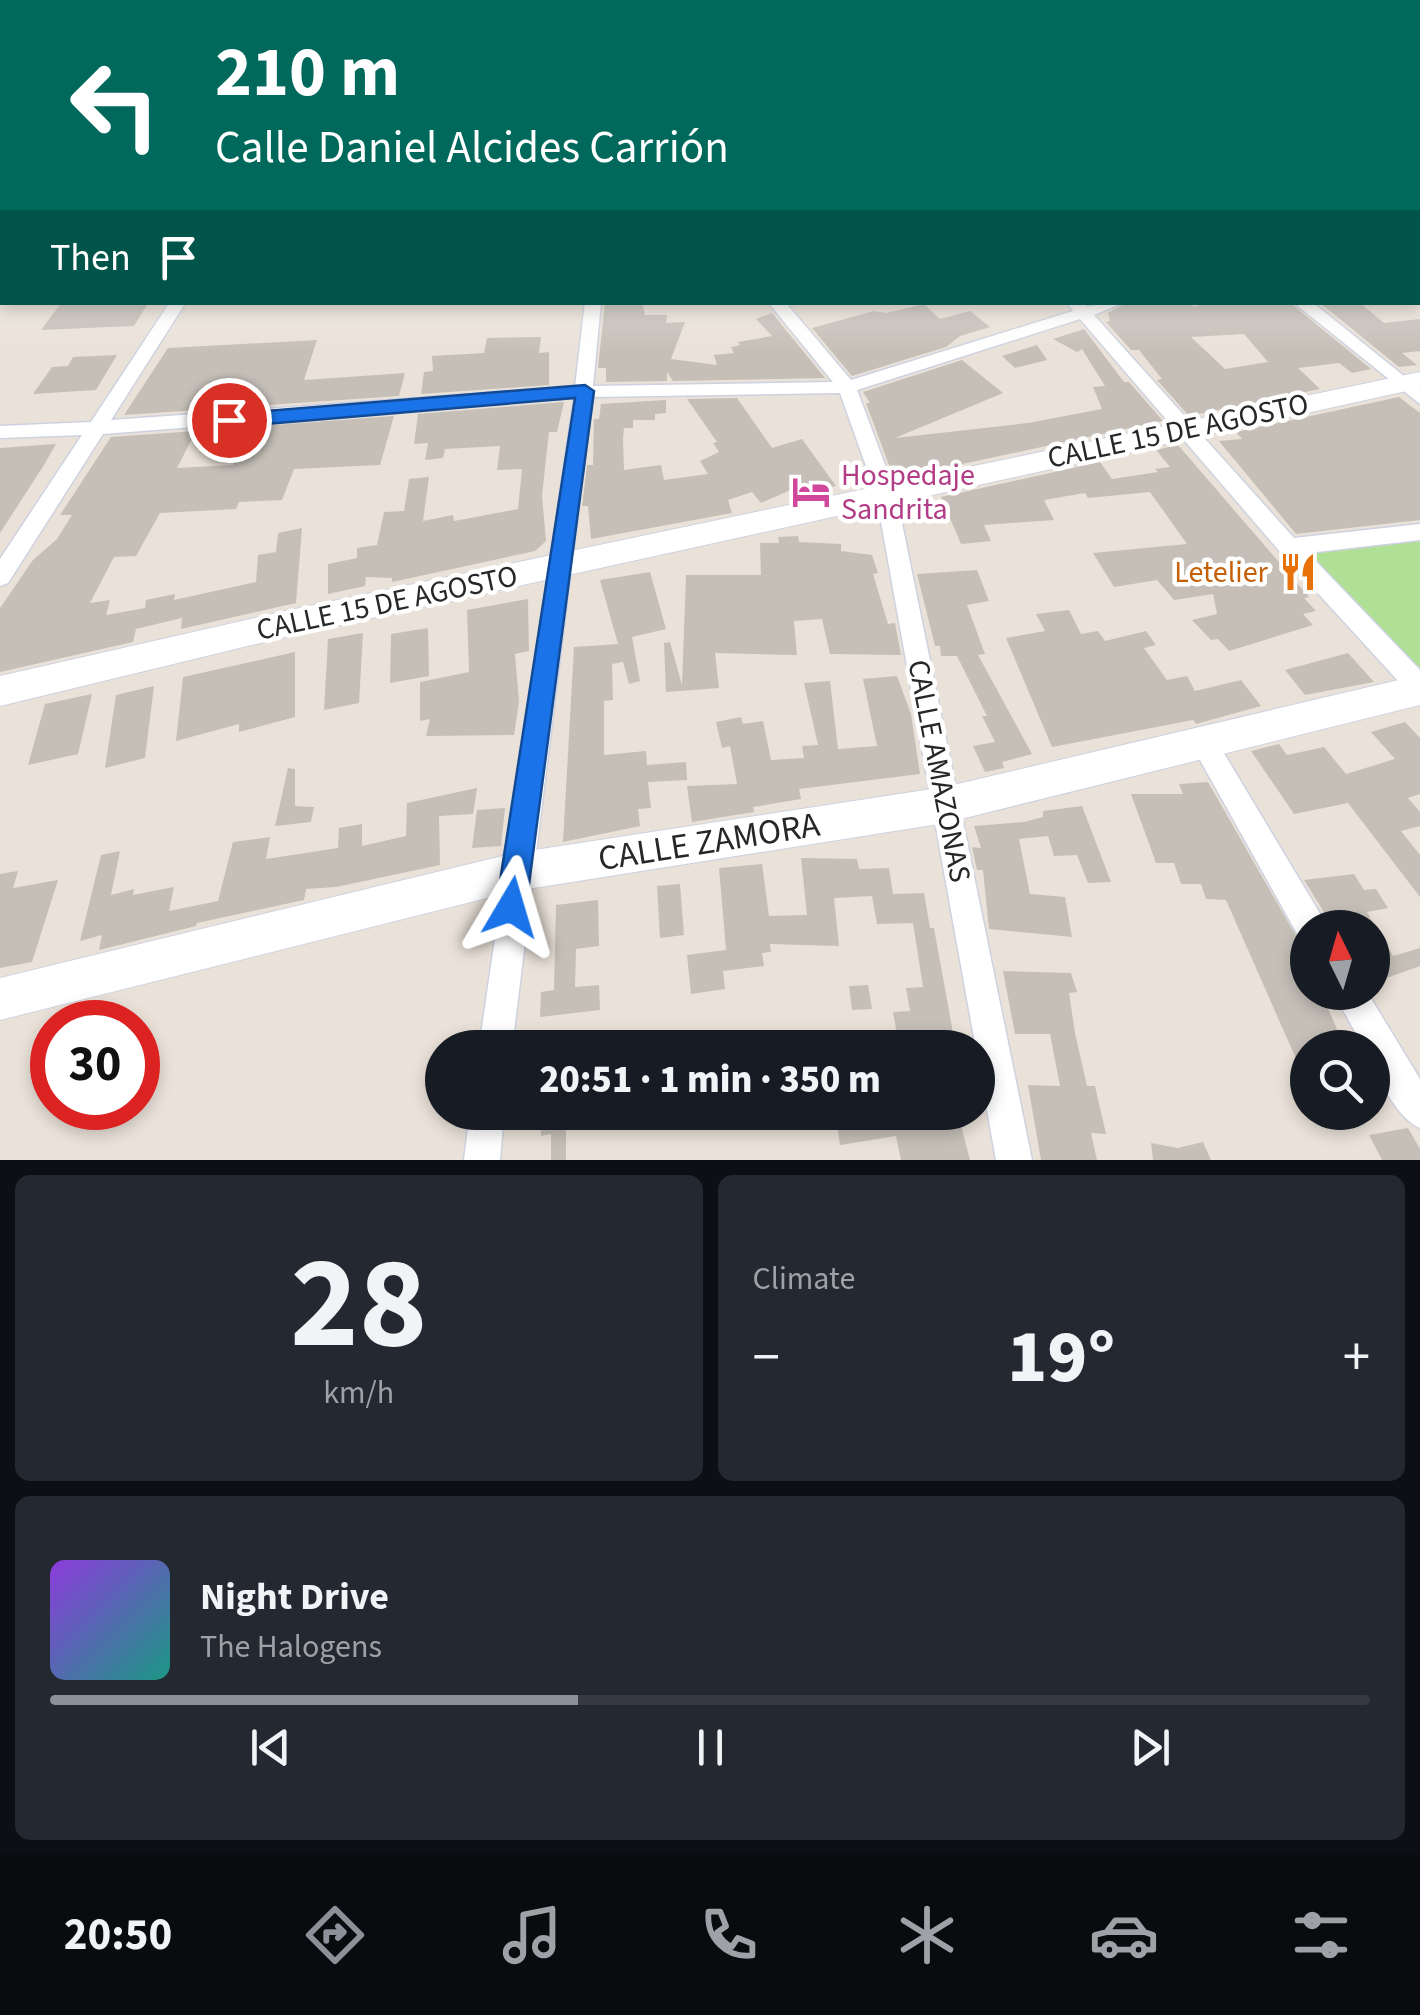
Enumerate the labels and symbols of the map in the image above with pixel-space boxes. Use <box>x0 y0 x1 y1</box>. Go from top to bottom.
pin <box>187 378 272 463</box>
street label: CALLE 15 DE AGOSTO <box>1044 382 1312 480</box>
place label: Hospedaje Sandrita <box>841 454 975 531</box>
hotel icon: Hospedaje Sandrita <box>790 471 832 513</box>
place label: Letelier <box>1174 551 1269 594</box>
restaurant icon: Letelier <box>1277 551 1319 593</box>
street label: CALLE 15 DE AGOSTO <box>253 554 521 652</box>
street label: CALLE AMAZONAS <box>896 656 982 886</box>
street label: CALLE ZAMORA <box>595 800 823 884</box>
position arrow <box>459 855 563 959</box>
north arrow <box>1290 910 1390 1010</box>
speed limit sign: 30 <box>30 1000 160 1130</box>

